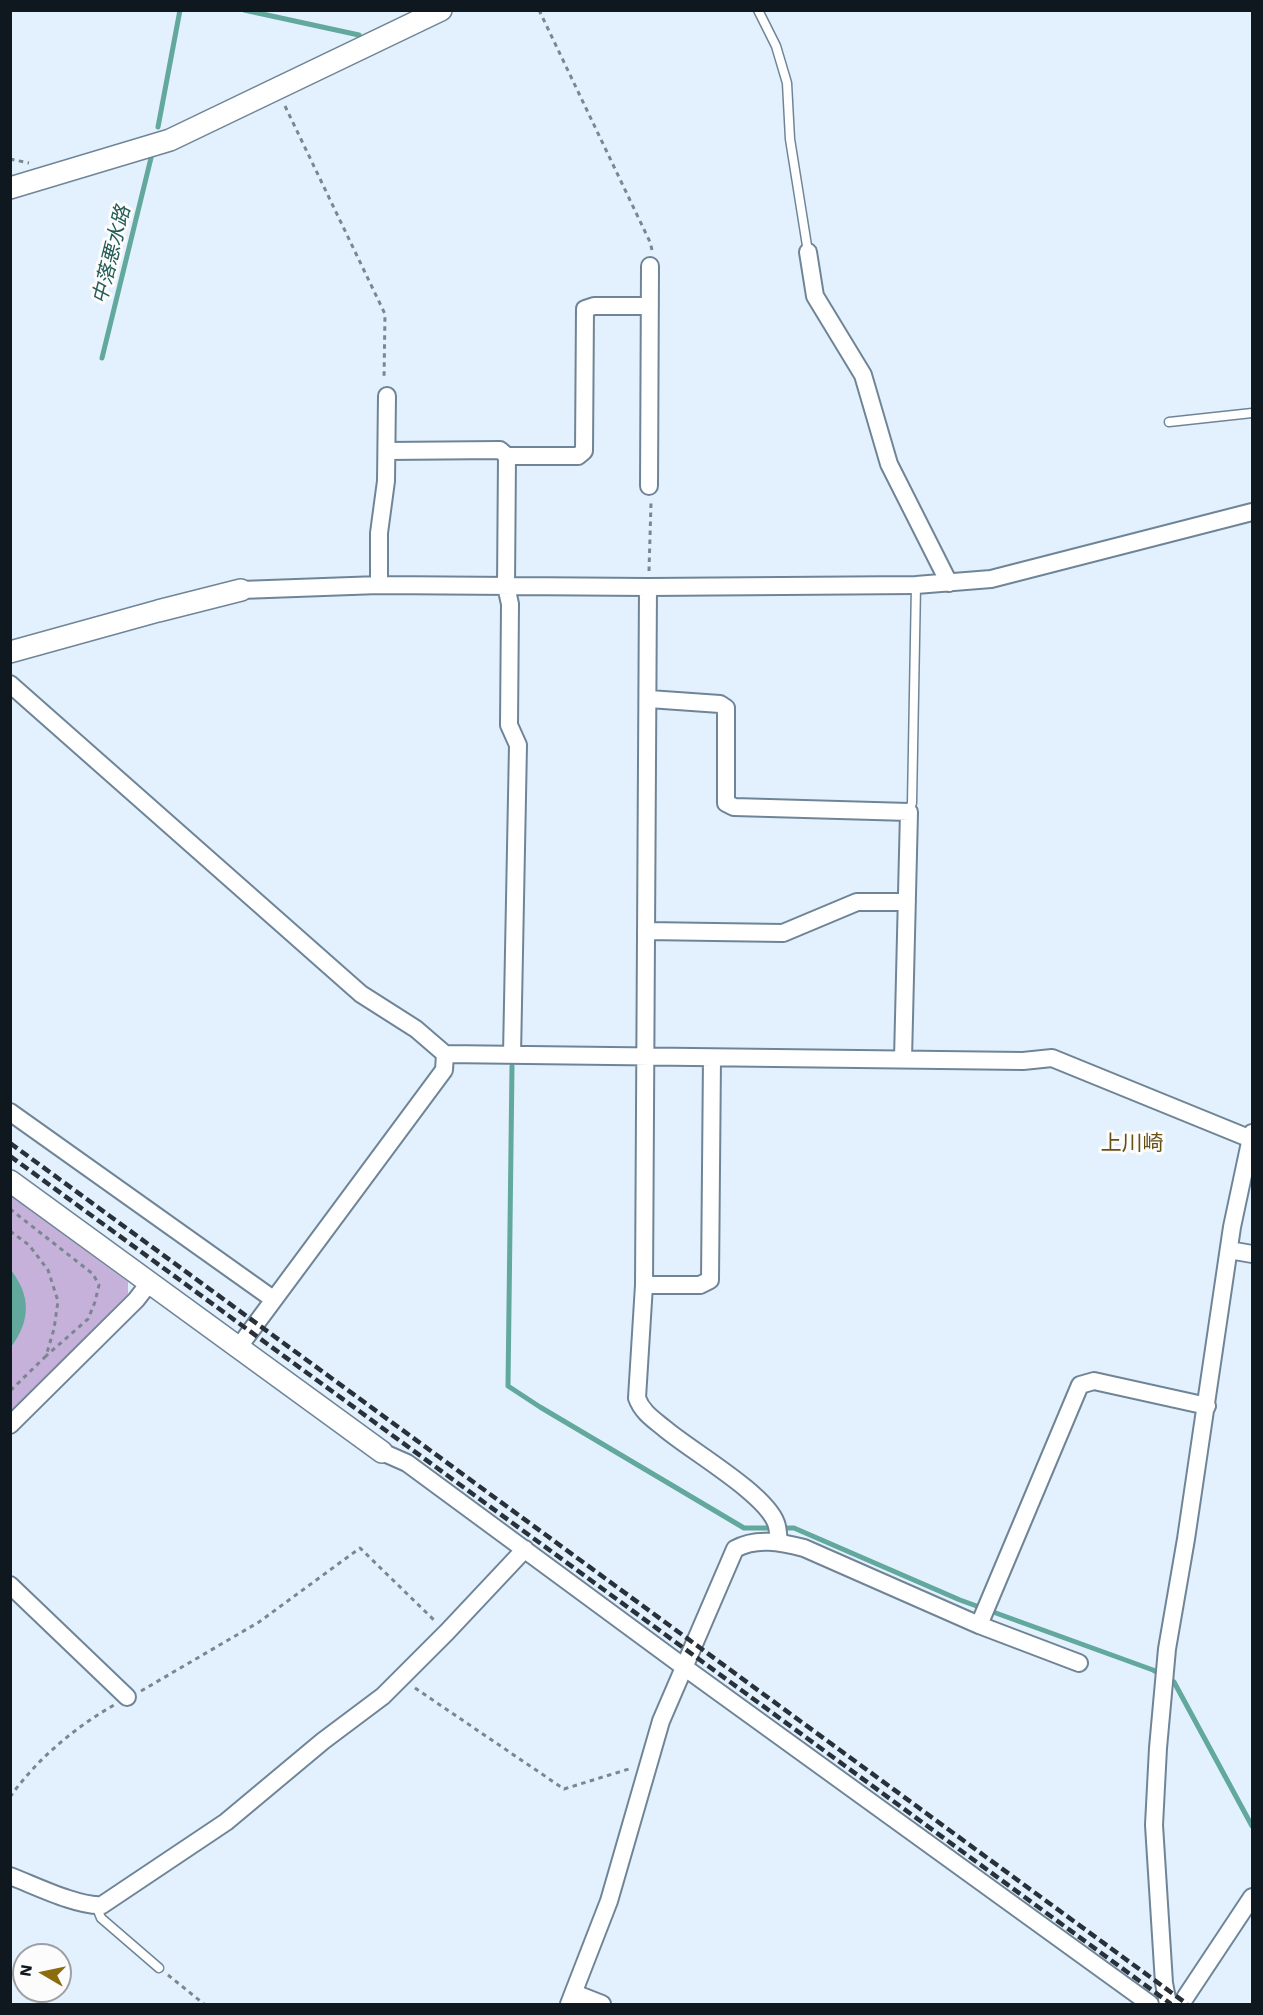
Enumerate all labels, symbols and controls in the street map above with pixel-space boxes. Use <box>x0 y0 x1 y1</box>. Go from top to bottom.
water label: 中落悪水路 <box>88 204 136 306</box>
district label: 上川崎 <box>1101 1131 1163 1157</box>
north arrow <box>12 1943 72 2003</box>
text: N <box>15 1963 36 1978</box>

